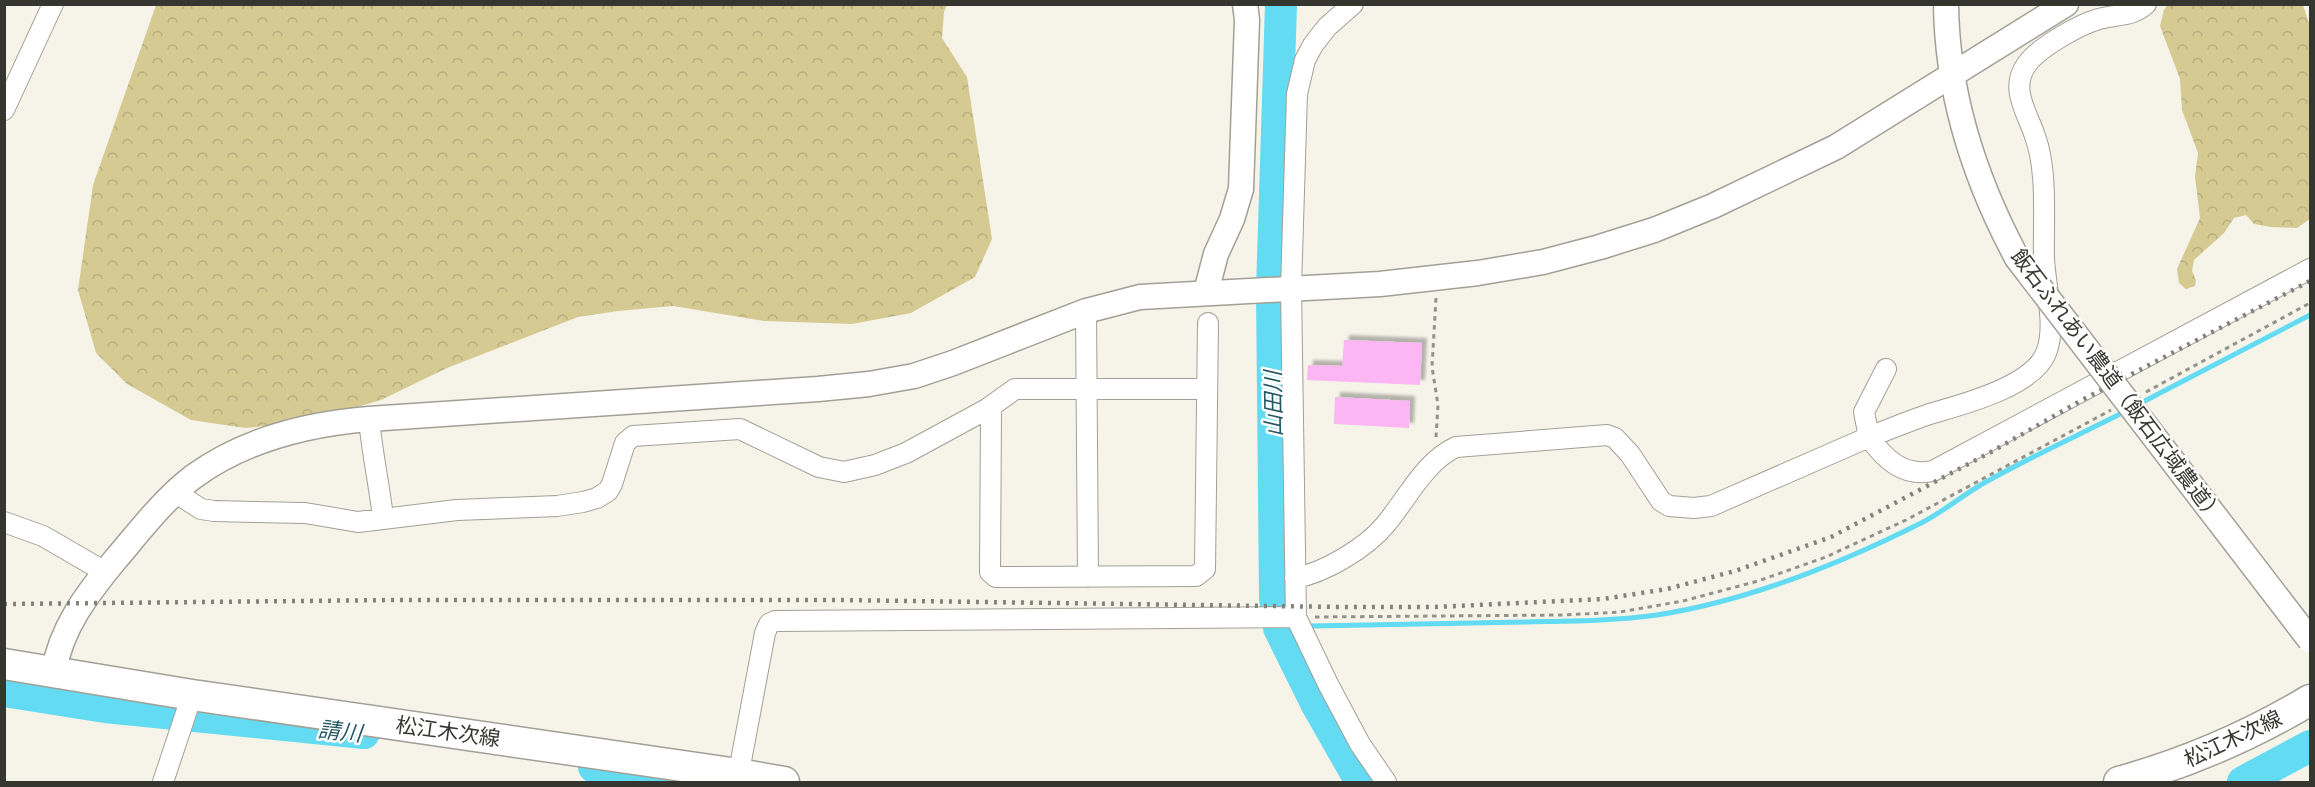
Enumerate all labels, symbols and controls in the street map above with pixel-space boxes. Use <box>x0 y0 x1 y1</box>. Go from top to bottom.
street label: 飯石ふれあい農道（飯石広域農道） <box>2006 245 2228 527</box>
water label: 山田川 <box>1260 369 1287 437</box>
street label: 松江木次線 <box>2180 706 2286 772</box>
street label: 松江木次線 <box>394 713 502 751</box>
water label: 請川 <box>317 717 365 746</box>

